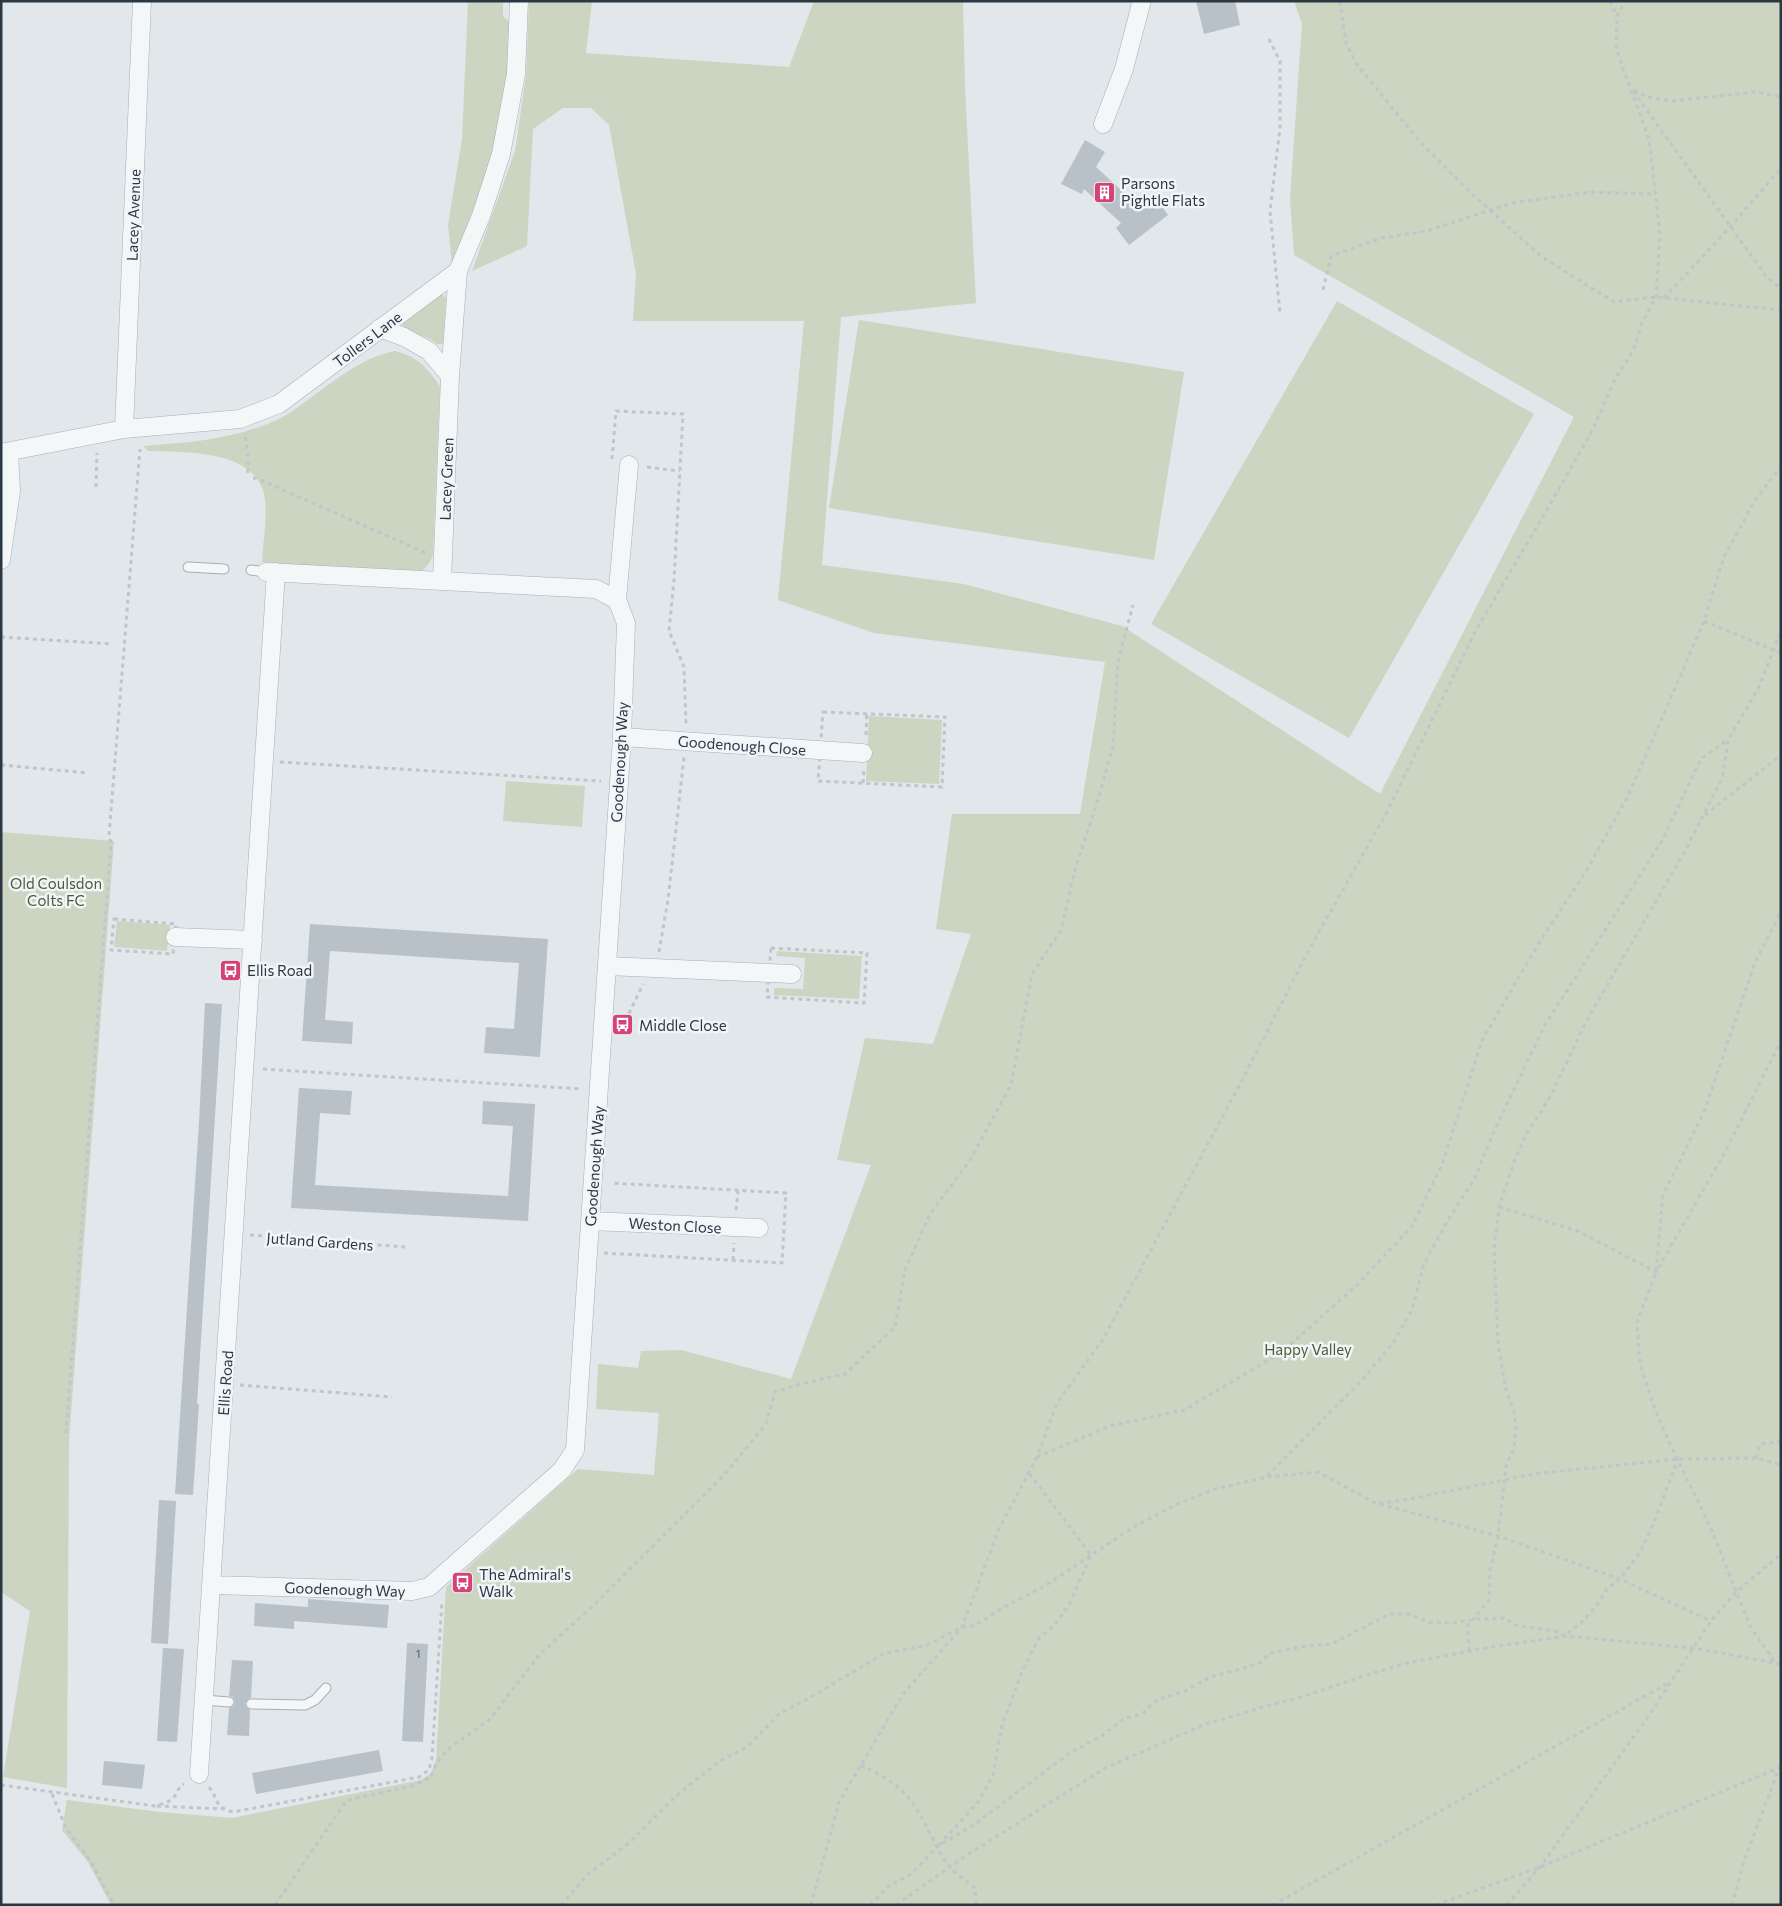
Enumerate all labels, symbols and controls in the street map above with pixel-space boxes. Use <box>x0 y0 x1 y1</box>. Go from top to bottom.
street label: Lacey Avenue <box>122 169 144 261</box>
place label: Parsons Pightle Flats <box>1121 174 1205 209</box>
building icon: Parsons Pightle Flats <box>1093 180 1117 204</box>
street label: Tollers Lane <box>329 307 405 371</box>
street label: Lacey Green <box>436 437 456 521</box>
street label: Goodenough Way <box>607 701 631 823</box>
street label: Goodenough Close <box>677 732 807 758</box>
park label: Old Coulsdon Colts FC <box>10 874 102 909</box>
bus stop icon: Ellis Road <box>219 958 243 982</box>
place label: Ellis Road <box>247 961 312 979</box>
bus stop icon: Middle Close <box>611 1013 635 1037</box>
place label: Middle Close <box>639 1016 727 1034</box>
street label: Goodenough Way <box>581 1105 607 1227</box>
street label: Weston Close <box>628 1214 722 1236</box>
street label: Jutland Gardens <box>266 1228 374 1254</box>
park label: Happy Valley <box>1264 1340 1352 1358</box>
street label: Ellis Road <box>214 1350 236 1416</box>
place label: The Admiral's Walk <box>479 1565 571 1600</box>
bus stop icon: The Admiral's Walk <box>451 1571 475 1595</box>
street label: Goodenough Way <box>284 1578 406 1600</box>
house number: 1 <box>415 1646 421 1660</box>

